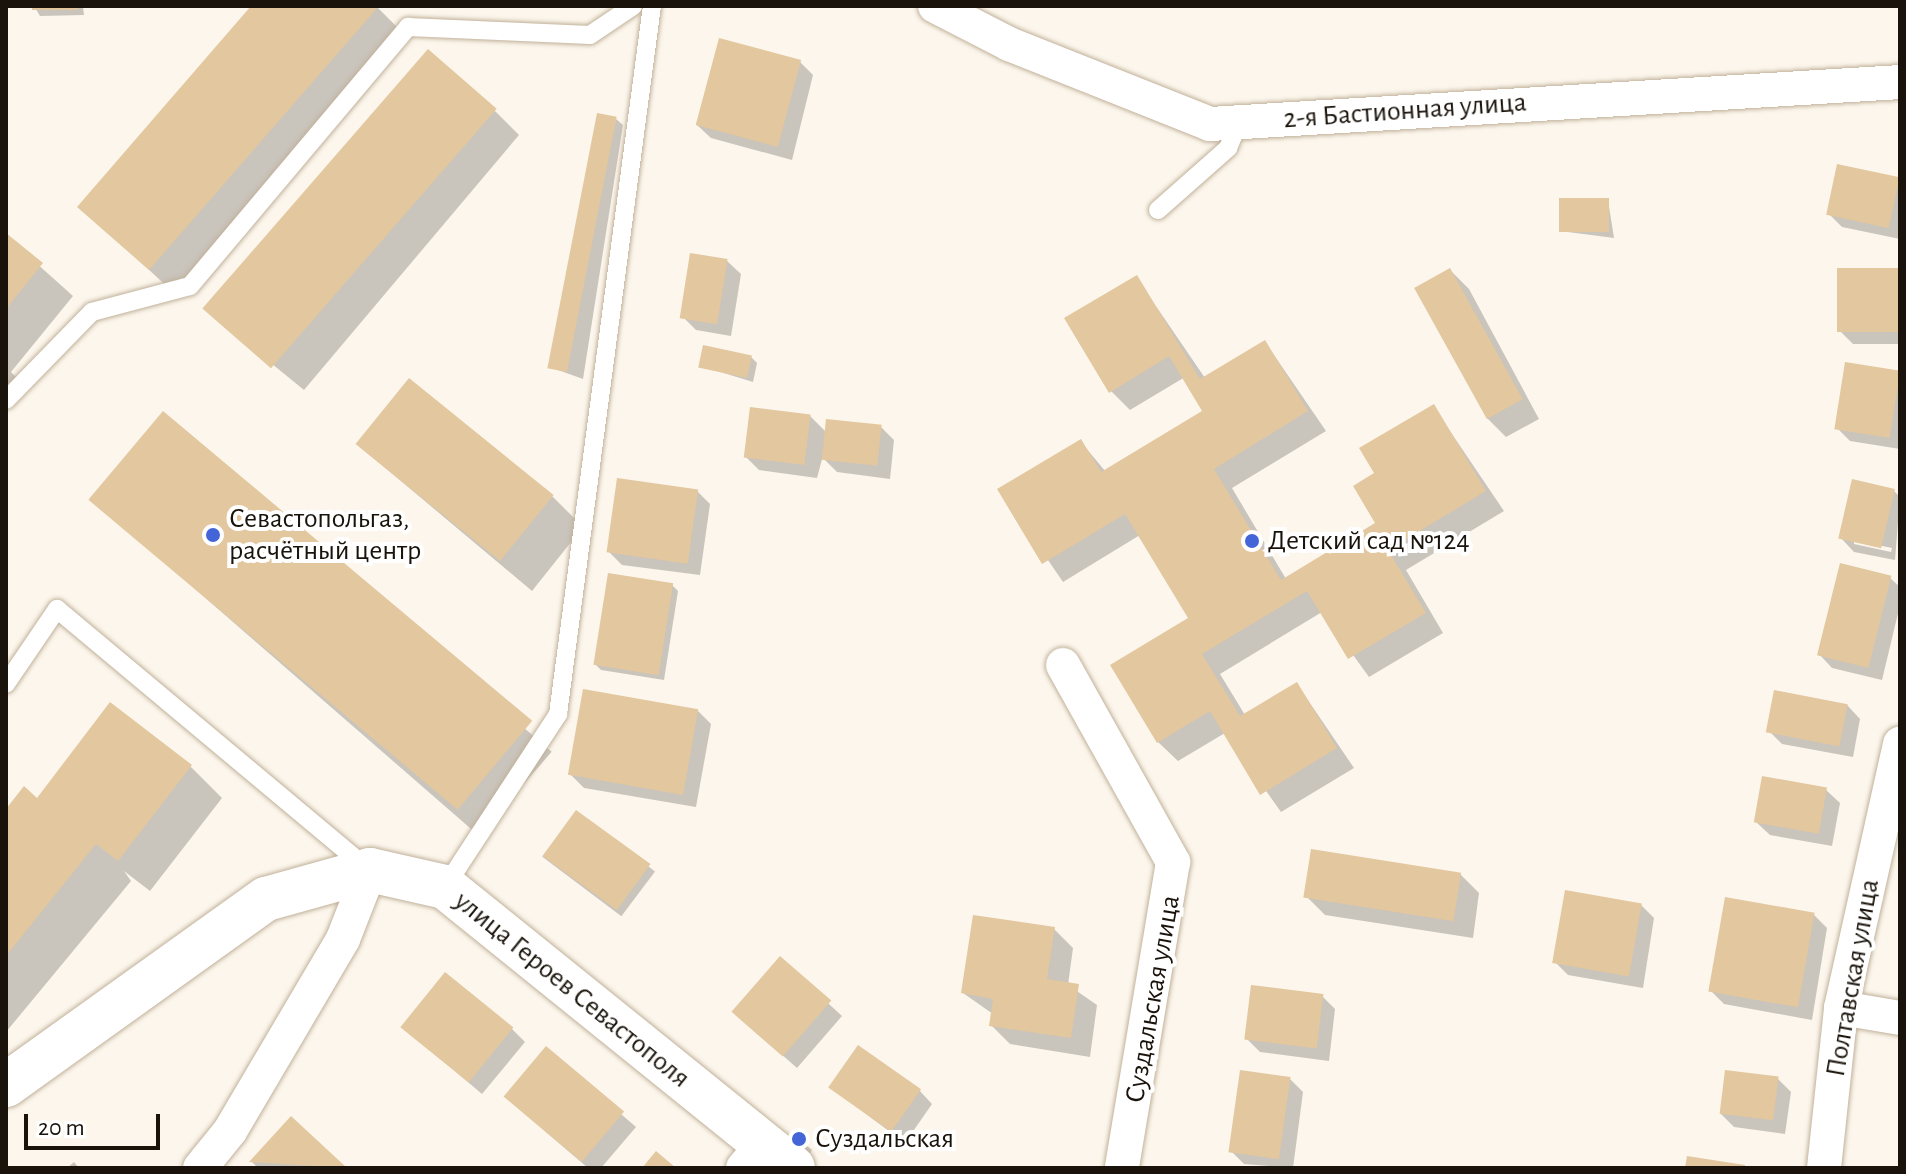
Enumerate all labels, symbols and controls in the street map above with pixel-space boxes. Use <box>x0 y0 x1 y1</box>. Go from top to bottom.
street label: 2-я Бастионная улица <box>1282 86 1528 136</box>
place label: Севастопольгаз, расчётный центр <box>229 502 421 568</box>
place label: Детский сад №124 <box>1268 524 1470 558</box>
marker: Севастопольгаз, расчётный центр <box>204 526 222 544</box>
marker: Детский сад №124 <box>1243 532 1261 550</box>
street label: Полтавская улица <box>1819 877 1887 1079</box>
street label: улица Героев Севастополя <box>447 885 697 1095</box>
street label: Суздальская улица <box>1118 892 1188 1106</box>
scale bar <box>28 1098 164 1148</box>
text: 20 m <box>38 1116 85 1140</box>
place label: Суздальская <box>815 1122 954 1156</box>
marker: Суздальская <box>790 1130 808 1148</box>

